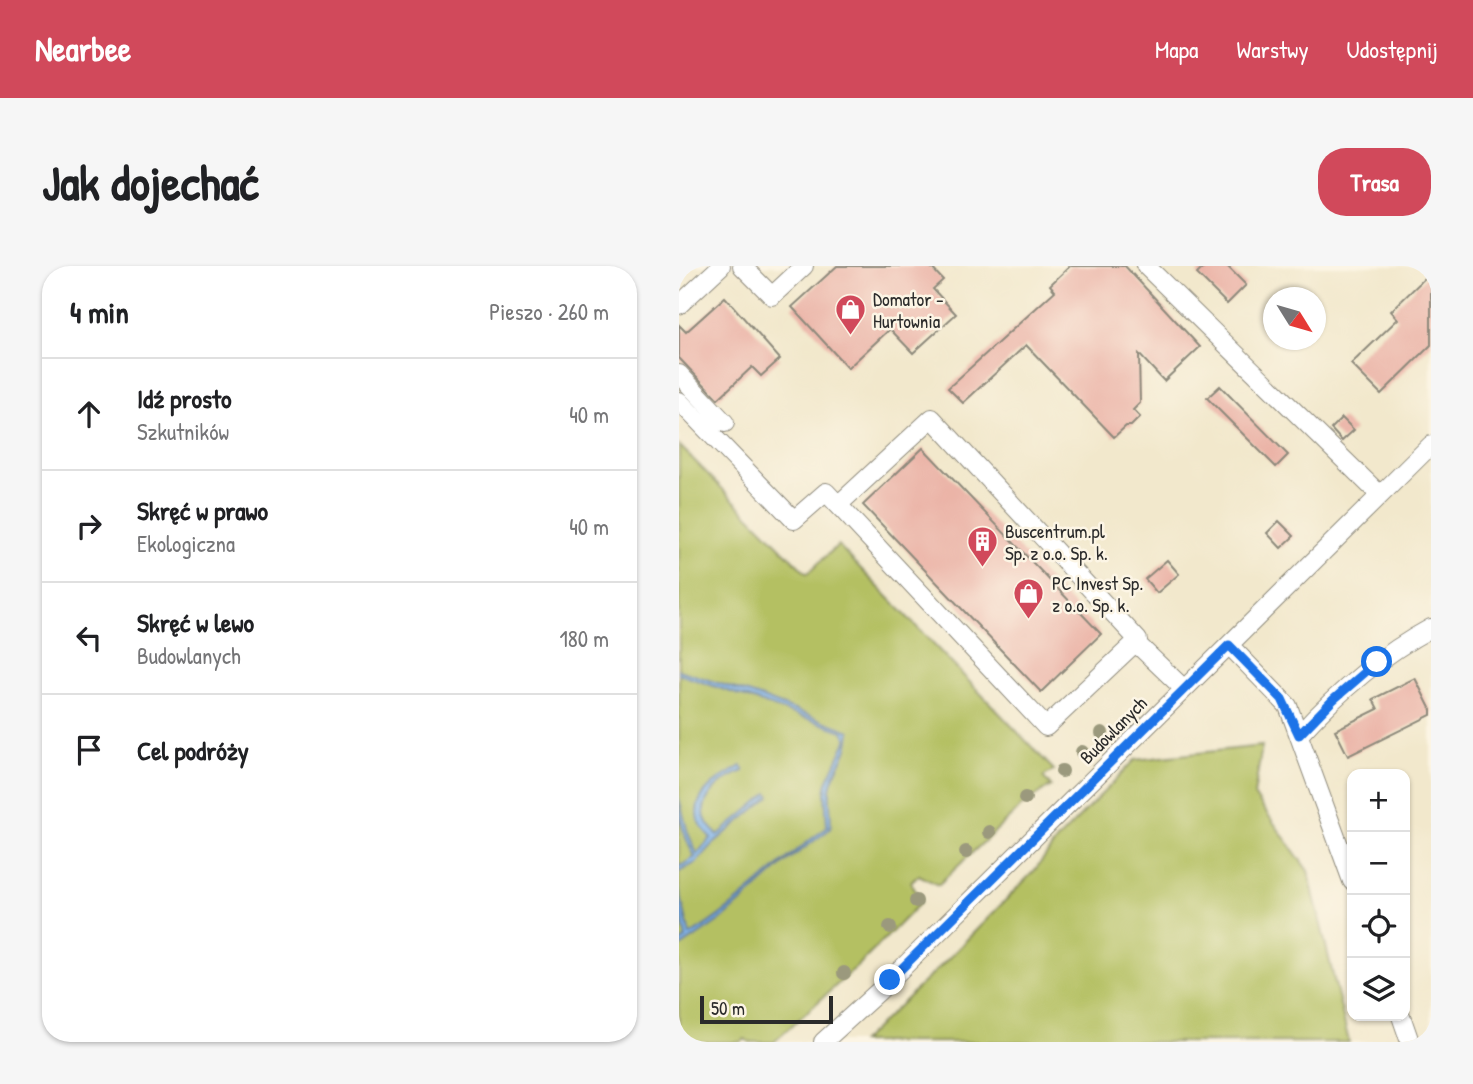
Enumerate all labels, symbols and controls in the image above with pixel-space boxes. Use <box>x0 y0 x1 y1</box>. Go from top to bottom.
text: Nearbee <box>35 27 131 71</box>
text: Mapa <box>1155 33 1198 65</box>
text: Warstwy <box>1236 33 1309 65</box>
text: Udostępnij <box>1347 33 1438 65</box>
button: Trasa <box>1318 148 1431 216</box>
text: Jak dojechać <box>42 149 259 215</box>
place label: Domator - Hurtownia <box>873 286 944 334</box>
north arrow <box>1263 287 1326 350</box>
text: 4 min <box>70 292 129 332</box>
shop icon: Domator - Hurtownia <box>833 293 867 337</box>
text: Pieszo · 260 m <box>489 296 609 327</box>
text: Idź prosto <box>137 381 231 416</box>
icon: ahead <box>70 395 108 433</box>
text: 40 m <box>569 399 609 430</box>
text: Szkutników <box>137 416 229 447</box>
text: Skręć w prawo <box>137 493 268 528</box>
icon: right <box>70 507 108 545</box>
text: 40 m <box>569 511 609 542</box>
place label: Buscentrum.pl Sp. z o.o. Sp. k. <box>1005 518 1108 566</box>
building icon: Buscentrum.pl Sp. z o.o. Sp. k. <box>965 525 999 569</box>
text: Ekologiczna <box>137 528 235 559</box>
place label: PC Invest Sp. z o.o. Sp. k. <box>1052 570 1143 618</box>
shop icon: PC Invest Sp. z o.o. Sp. k. <box>1012 577 1046 621</box>
text: Skręć w lewo <box>137 605 254 640</box>
icon: left <box>70 619 108 657</box>
text: 180 m <box>559 623 609 654</box>
text: Budowlanych <box>137 640 241 671</box>
route start <box>1361 646 1392 677</box>
street label: Budowlanych <box>1074 691 1152 769</box>
icon: arrive <box>70 731 108 769</box>
text: Cel podróży <box>137 733 249 768</box>
map controls <box>1347 769 1410 1021</box>
button: + <box>1347 769 1410 832</box>
button: − <box>1347 832 1410 895</box>
button: locate <box>1347 895 1410 958</box>
button: layers <box>1347 958 1410 1021</box>
route end <box>874 964 905 995</box>
scale bar <box>700 993 833 1025</box>
text: 50 m <box>711 995 745 1021</box>

